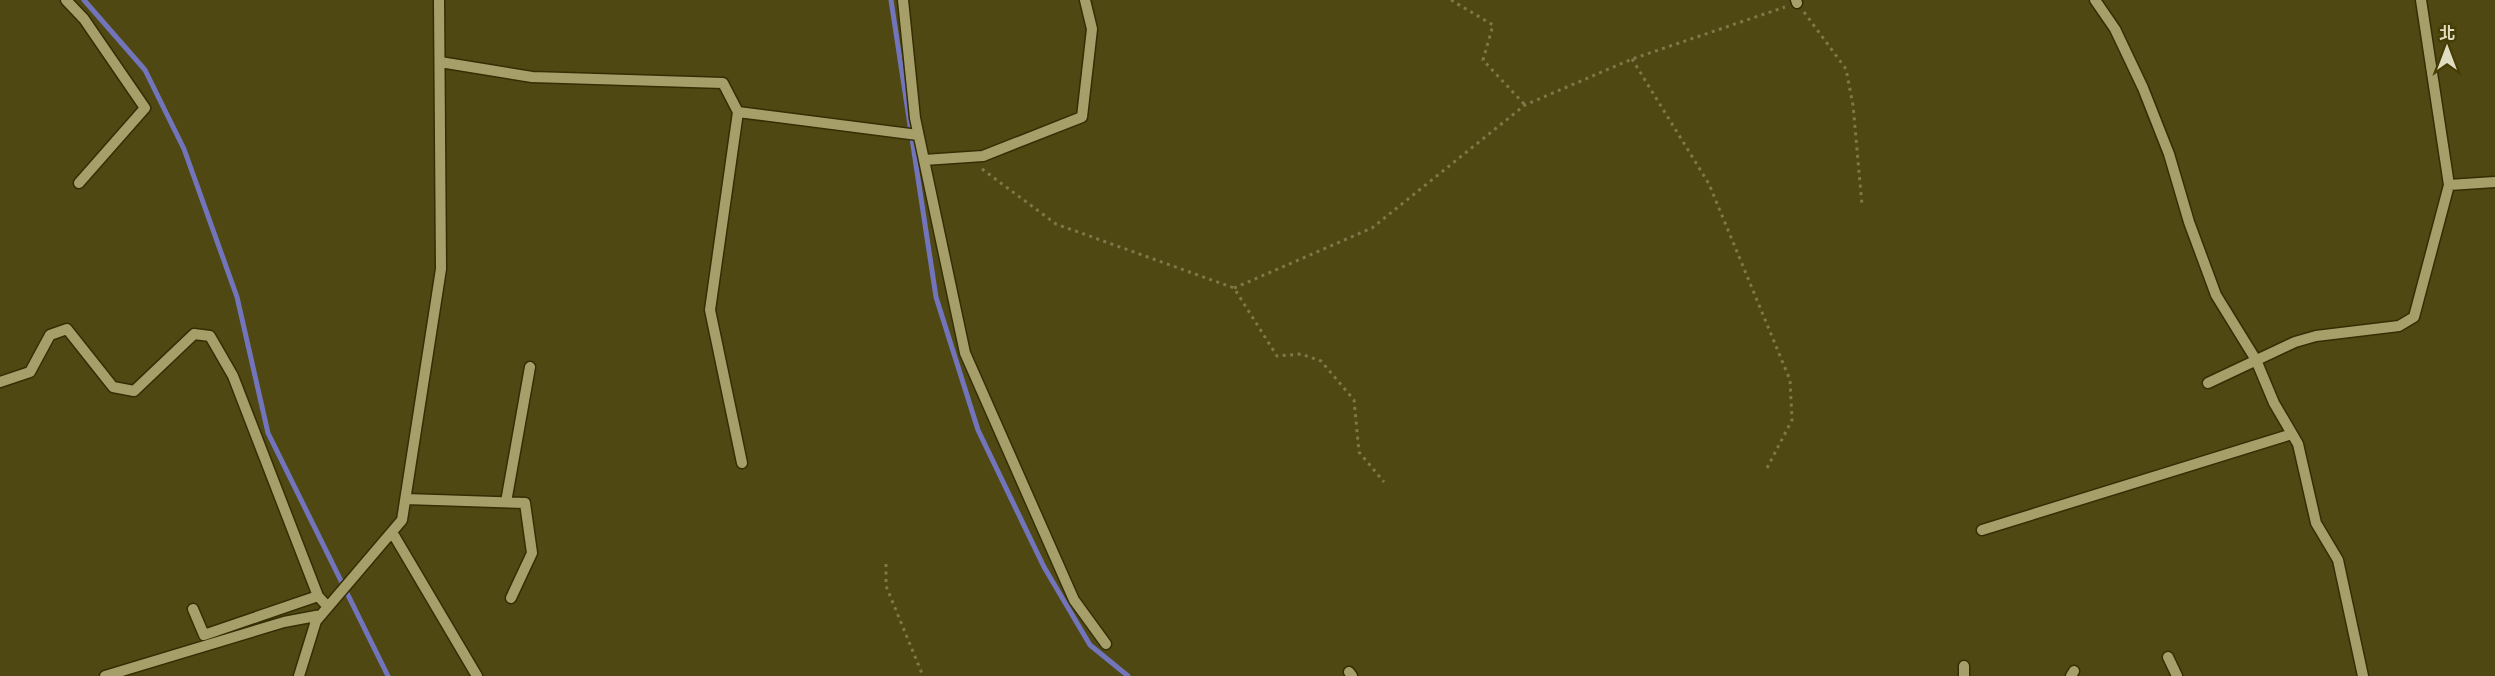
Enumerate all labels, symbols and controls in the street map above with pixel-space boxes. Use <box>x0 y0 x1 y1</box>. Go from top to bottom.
north arrow <box>2417 18 2477 78</box>
text: 北 <box>2439 23 2455 45</box>

